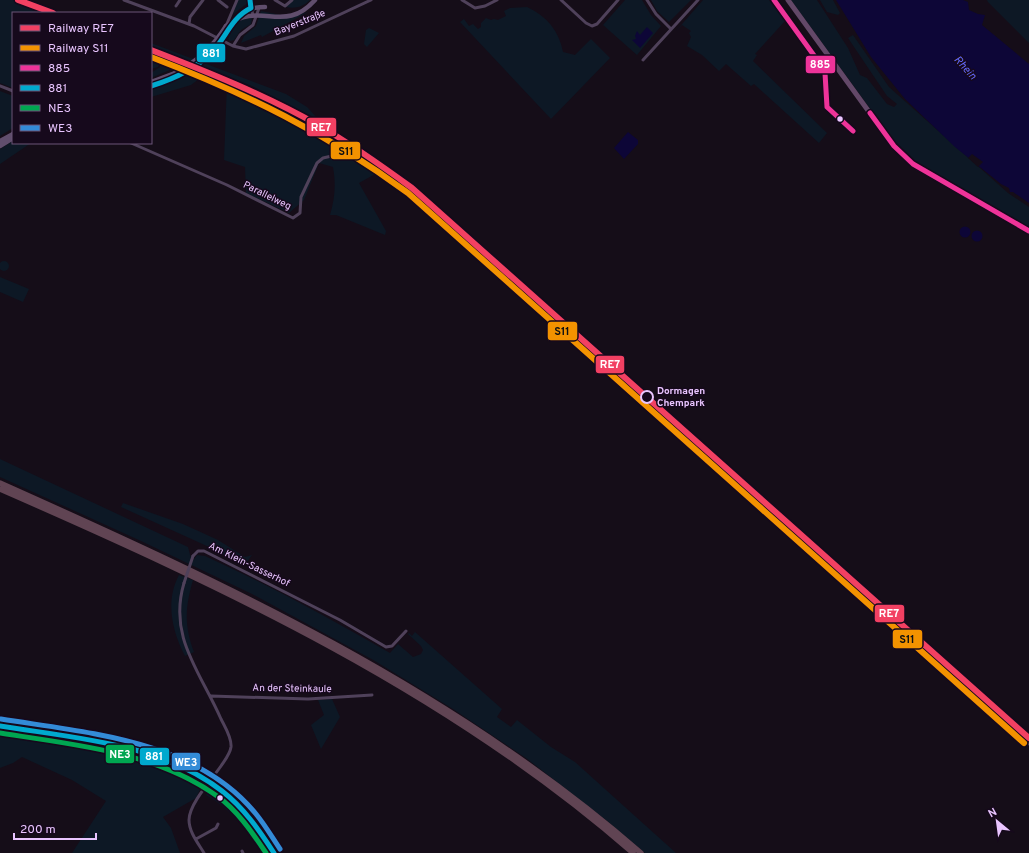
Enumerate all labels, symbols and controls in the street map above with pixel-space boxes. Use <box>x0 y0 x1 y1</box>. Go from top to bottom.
street label: Bayerstraße <box>272 7 328 39</box>
legend <box>12 12 152 144</box>
text: Railway RE7 <box>48 21 114 37</box>
text: Railway S11 <box>48 41 108 57</box>
line badge: 881 <box>196 43 226 63</box>
text: 881 <box>202 47 220 61</box>
water label: Rhein <box>951 53 979 83</box>
line badge: 885 <box>805 55 836 74</box>
text: 885 <box>810 58 831 72</box>
text: 885 <box>48 61 70 77</box>
text: 881 <box>48 81 67 97</box>
text: NE3 <box>48 101 71 117</box>
unlabelled marker <box>835 114 845 124</box>
line badge: RE7 <box>306 117 337 137</box>
text: WE3 <box>48 121 72 137</box>
text: RE7 <box>311 121 331 135</box>
line badge: S11 <box>330 141 361 160</box>
text: S11 <box>338 145 354 159</box>
street label: Parallelweg <box>241 179 293 213</box>
line badge: S11 <box>547 321 578 341</box>
text: S11 <box>554 325 570 339</box>
line badge: RE7 <box>595 355 625 374</box>
text: RE7 <box>600 358 620 372</box>
place label: Dormagen Chempark <box>657 385 705 410</box>
marker: Dormagen Chempark <box>640 390 654 404</box>
street label: Am Klein-Sasserhof <box>206 540 292 591</box>
line badge: RE7 <box>874 604 905 623</box>
text: RE7 <box>879 607 899 621</box>
line badge: S11 <box>892 629 923 649</box>
text: S11 <box>899 633 915 647</box>
street label: An der Steinkaule <box>252 682 332 696</box>
line badge: NE3 <box>105 744 135 764</box>
line badge: 881 <box>139 747 170 766</box>
text: NE3 <box>109 748 131 762</box>
text: 881 <box>145 750 163 764</box>
line badge: WE3 <box>171 752 201 771</box>
text: WE3 <box>175 756 197 770</box>
unlabelled marker <box>215 793 225 803</box>
north arrow <box>977 801 1017 841</box>
text: N <box>986 805 999 821</box>
scale bar <box>14 815 96 841</box>
text: 200 m <box>20 822 56 838</box>

